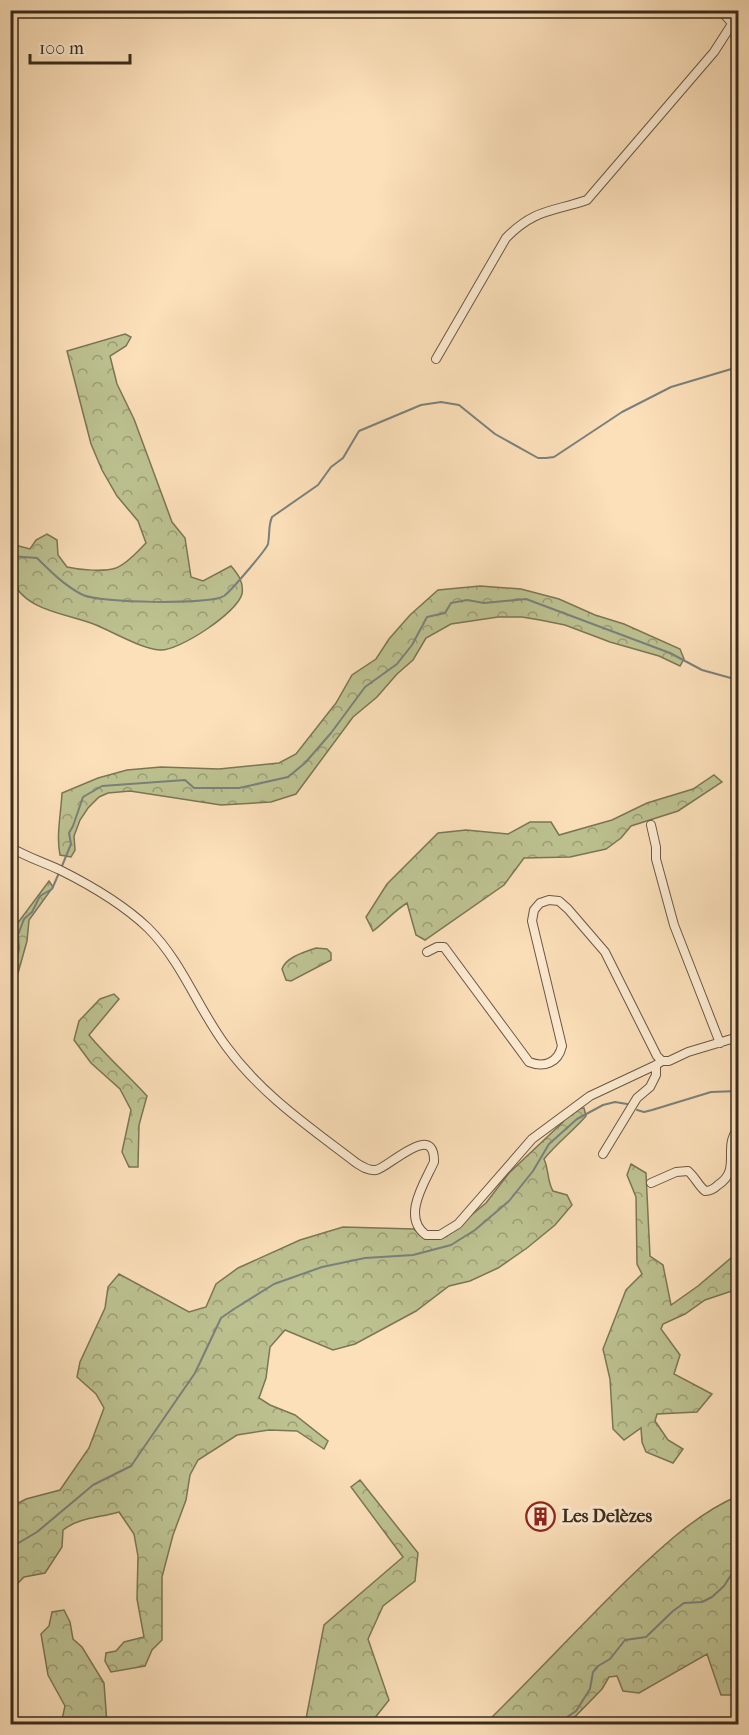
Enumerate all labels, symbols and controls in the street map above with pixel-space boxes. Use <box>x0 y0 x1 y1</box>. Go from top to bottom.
scale bar <box>30 27 130 65</box>
text: 100 m <box>39 38 84 59</box>
building icon: Les Delèzes <box>525 1500 557 1532</box>
place label: Les Delèzes <box>562 1506 653 1527</box>

